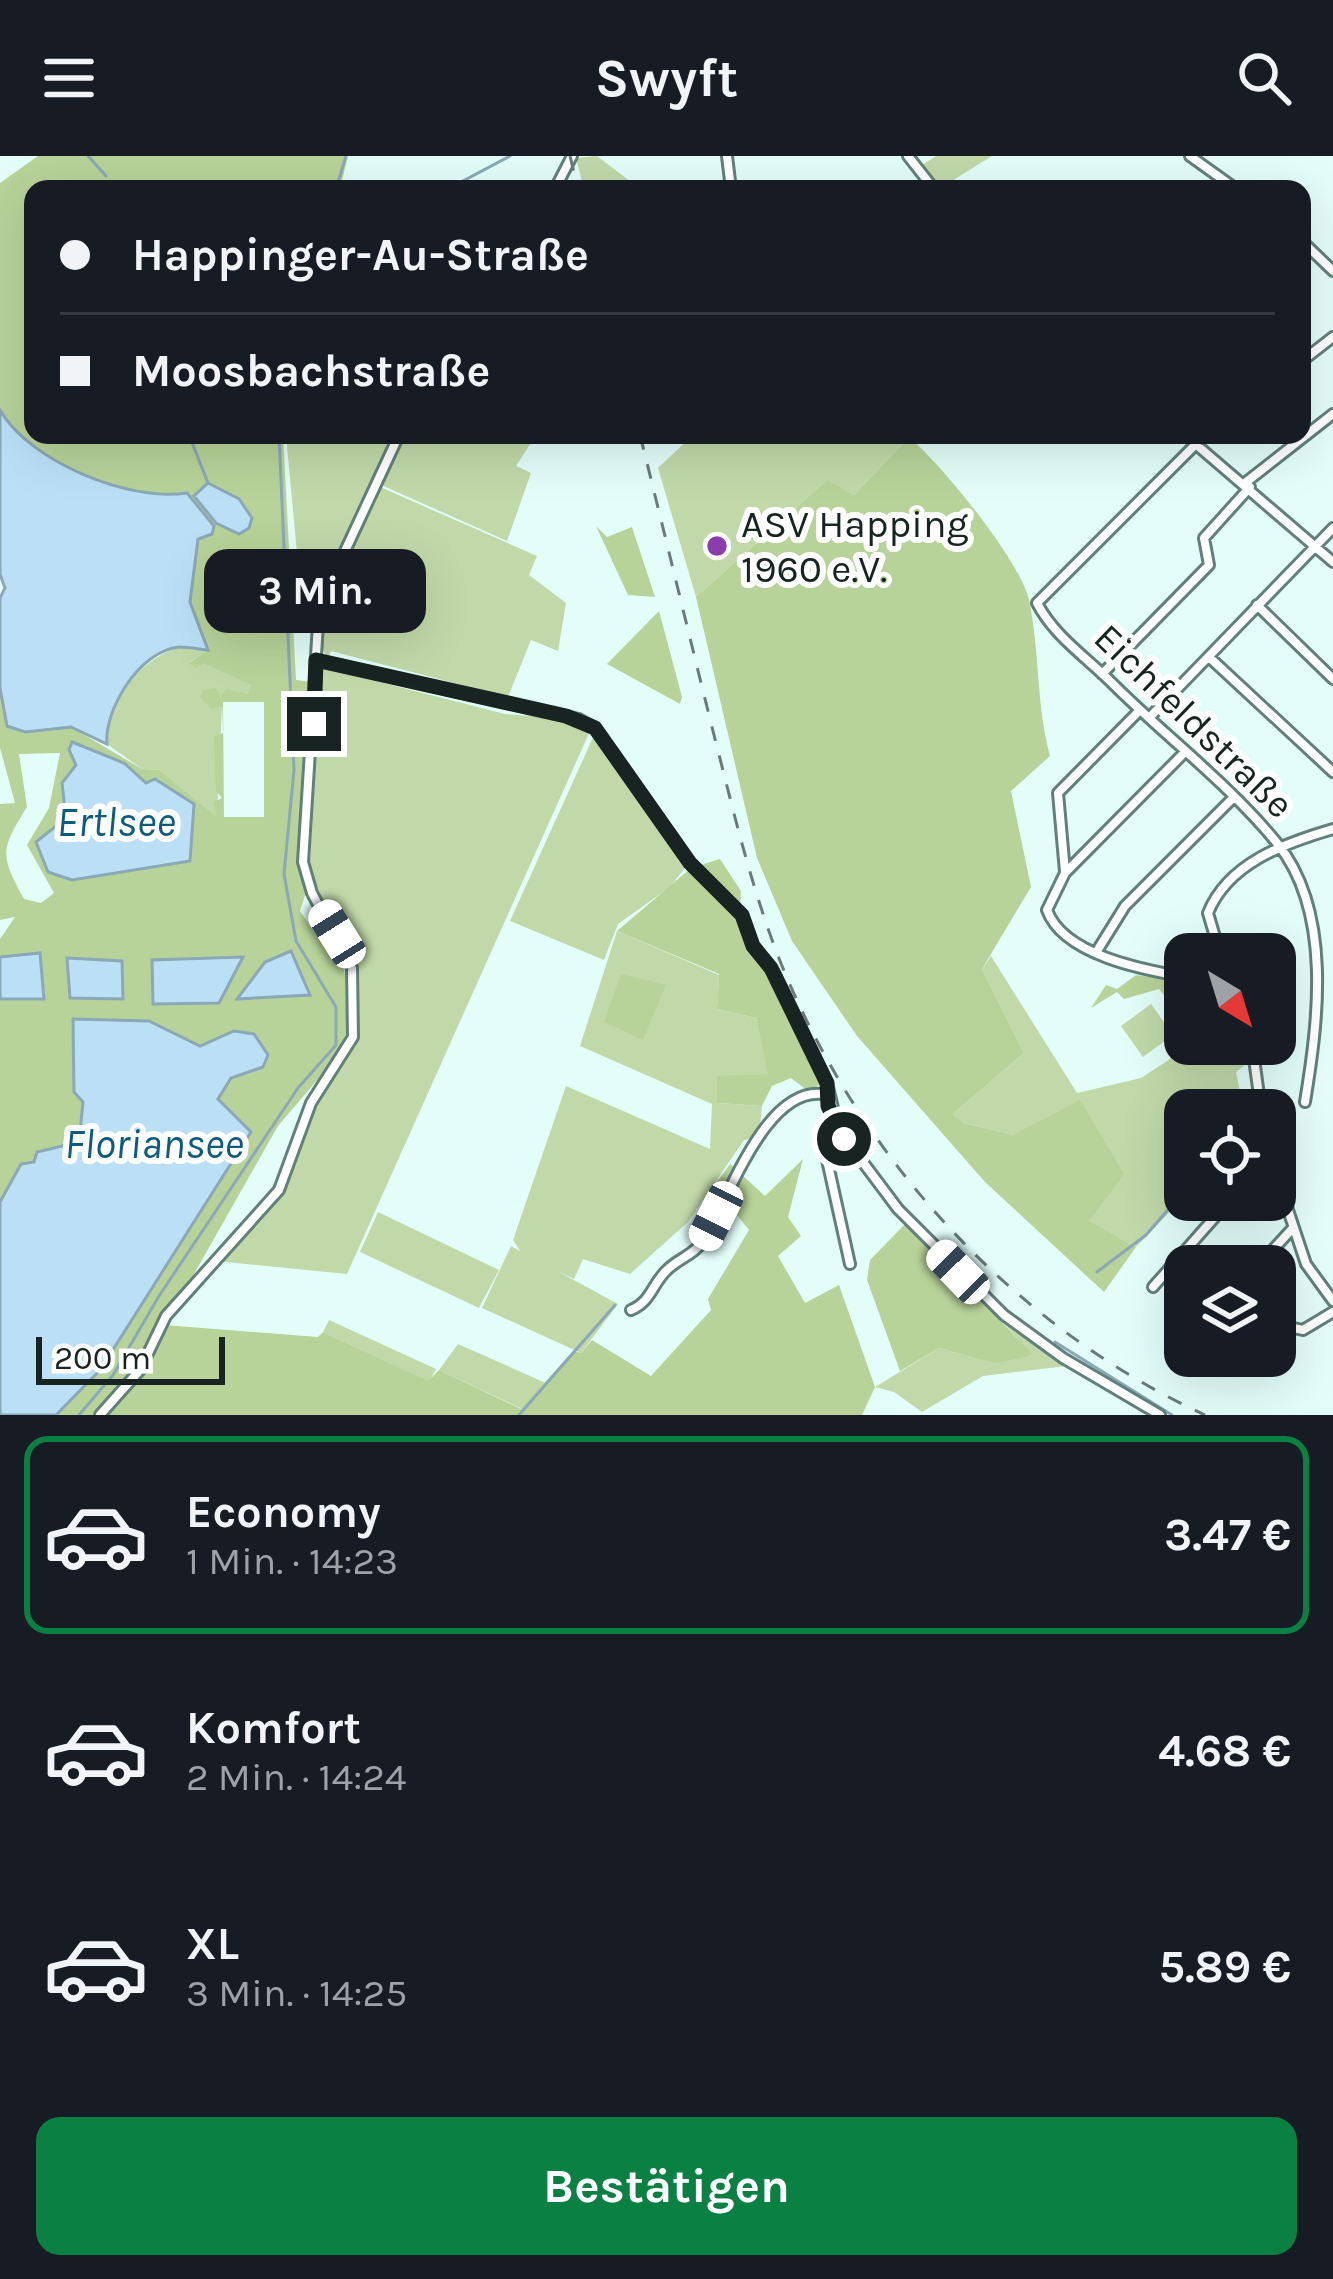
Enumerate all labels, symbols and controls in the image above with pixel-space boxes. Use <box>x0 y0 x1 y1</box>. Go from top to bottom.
icon: menu <box>36 45 102 111</box>
icon: search <box>1231 45 1297 111</box>
text: Swyft <box>595 46 738 110</box>
text: Happinger-Au-Straße <box>132 229 589 281</box>
text: Moosbachstraße <box>132 345 490 397</box>
place label: ASV Happing 1960 e.V. <box>741 501 969 592</box>
marker: ASV Happing 1960 e.V. <box>704 533 730 559</box>
callout: 3 Min. <box>203 550 425 634</box>
text: 3 Min. <box>258 568 372 614</box>
street label: Eichfeldstraße <box>1085 614 1303 828</box>
route end <box>287 697 341 751</box>
water label: Ertlsee <box>56 797 176 847</box>
car <box>303 894 371 974</box>
north arrow <box>1164 933 1296 1065</box>
map controls <box>1164 933 1296 1377</box>
button: locate <box>1164 1089 1296 1221</box>
route start <box>817 1112 871 1166</box>
water label: Floriansee <box>64 1119 244 1169</box>
car <box>684 1176 748 1256</box>
car <box>920 1234 996 1310</box>
button: layers <box>1164 1245 1296 1377</box>
scale bar <box>36 1331 225 1384</box>
text: 200 m <box>54 1339 151 1377</box>
icon: car <box>42 1481 150 1589</box>
text: Economy <box>186 1486 381 1538</box>
text: 3.47 € <box>1164 1509 1291 1561</box>
text: 1 Min. · 14:23 <box>186 1538 398 1584</box>
icon: car <box>42 1697 150 1805</box>
text: Komfort <box>186 1702 361 1754</box>
text: 4.68 € <box>1158 1725 1291 1777</box>
text: 2 Min. · 14:24 <box>186 1754 407 1800</box>
icon: car <box>42 1913 150 2021</box>
text: XL <box>186 1918 239 1970</box>
text: 5.89 € <box>1159 1941 1291 1993</box>
text: 3 Min. · 14:25 <box>186 1970 407 2016</box>
button: Bestätigen <box>36 2117 1297 2255</box>

